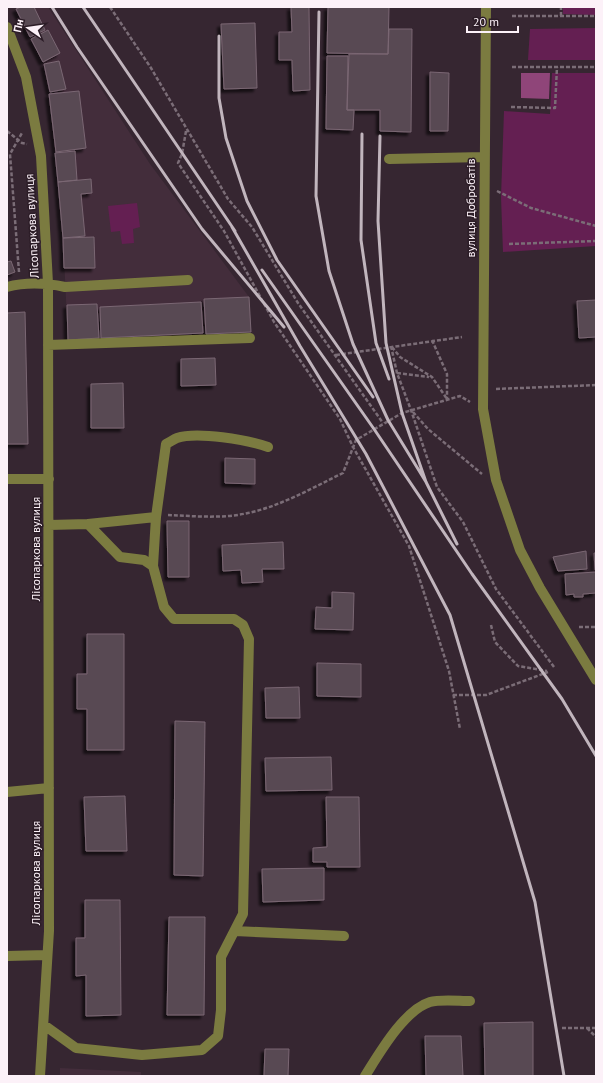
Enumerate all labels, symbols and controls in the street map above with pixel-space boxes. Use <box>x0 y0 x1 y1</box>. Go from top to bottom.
north arrow <box>8 8 48 48</box>
scale bar <box>467 8 518 34</box>
text: 20 m <box>473 14 499 29</box>
text: Пн <box>10 18 27 34</box>
street label: вулиця Добробатів <box>463 158 478 258</box>
street label: Лісопаркова вулиця <box>21 173 42 280</box>
street label: Лісопаркова вулиця <box>28 497 43 602</box>
street label: Лісопаркова вулиця <box>28 821 43 926</box>

